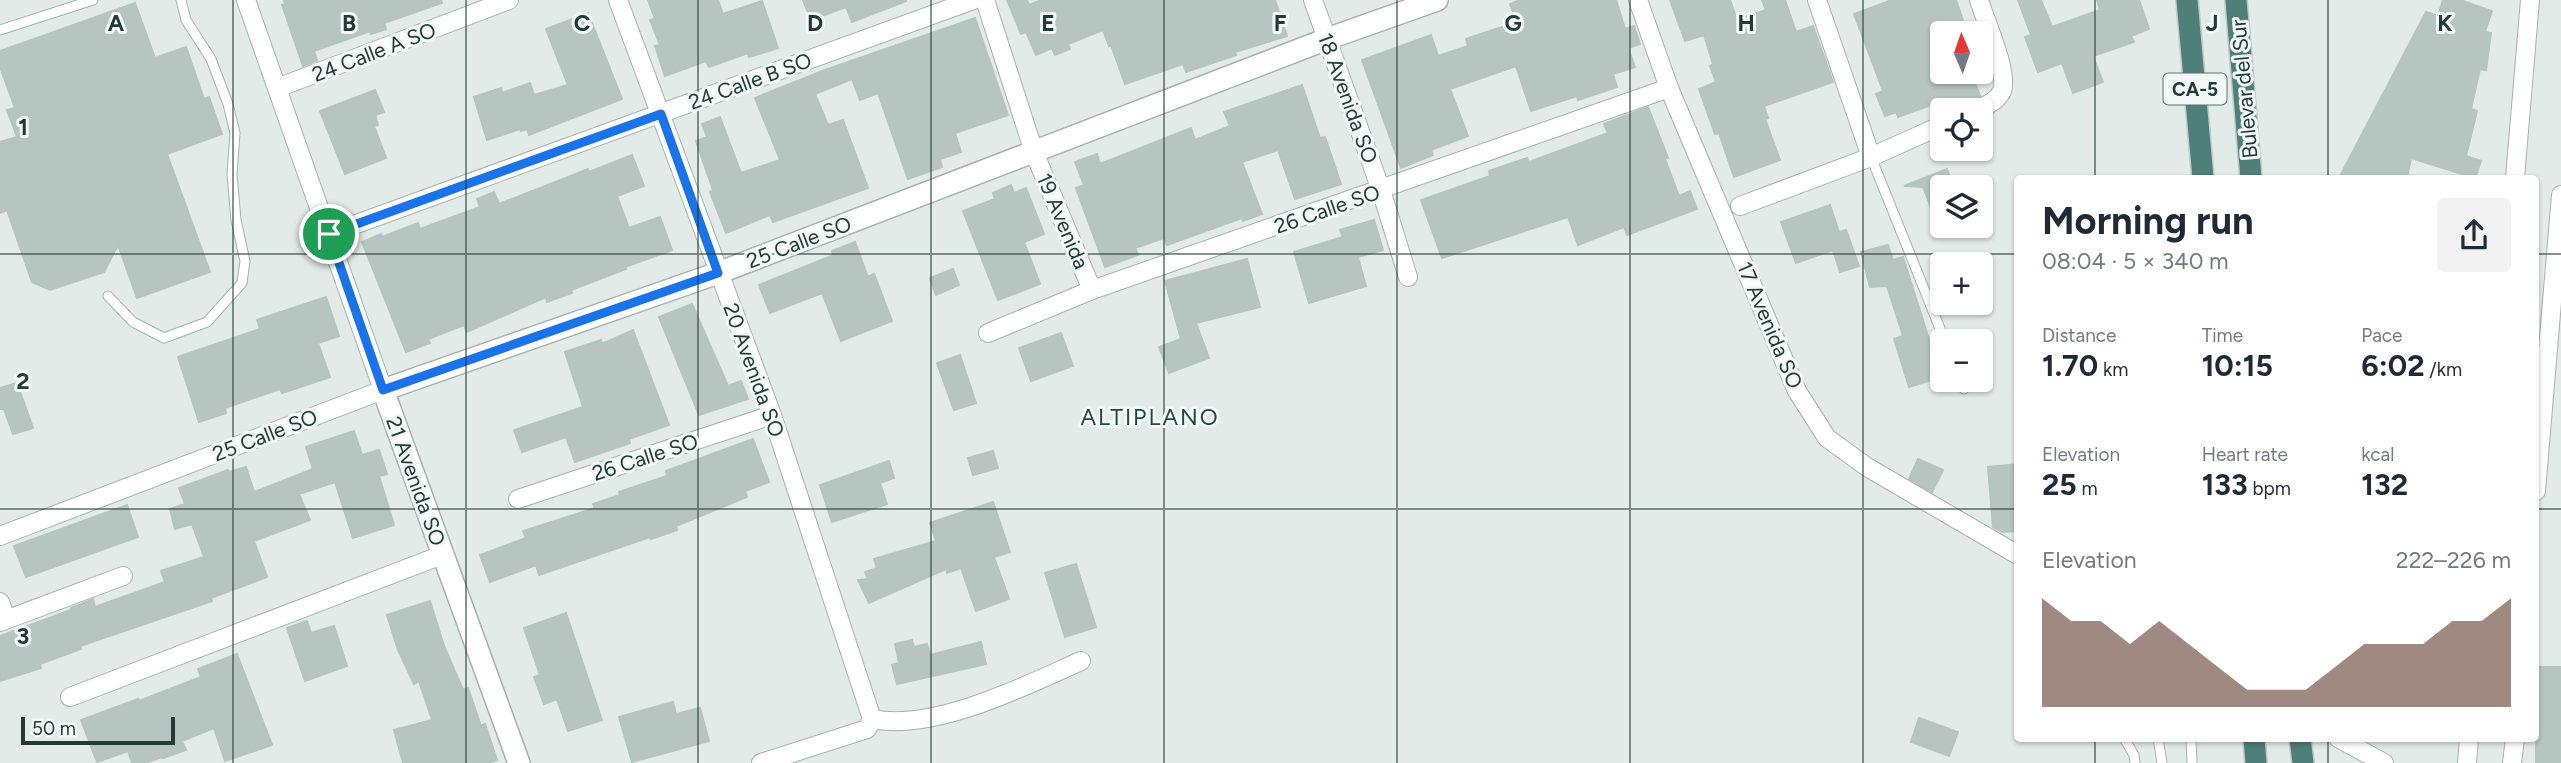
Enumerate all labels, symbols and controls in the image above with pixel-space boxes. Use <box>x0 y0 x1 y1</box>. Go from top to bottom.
text: A <box>108 9 125 37</box>
text: B <box>342 9 356 37</box>
text: C <box>574 9 591 37</box>
text: D <box>807 9 823 37</box>
text: E <box>1041 9 1055 37</box>
text: F <box>1274 9 1287 37</box>
text: G <box>1504 9 1522 37</box>
text: H <box>1737 9 1755 37</box>
text: J <box>2206 9 2218 37</box>
text: K <box>2437 9 2453 37</box>
street label: 24 Calle A SO <box>309 17 439 87</box>
street label: Bulevar del Sur <box>2225 19 2263 159</box>
north arrow <box>1930 21 1993 84</box>
map controls <box>1930 21 1993 392</box>
street label: 18 Avenida SO <box>1313 29 1383 167</box>
street label: 24 Calle B SO <box>685 47 815 115</box>
road number: CA-5 <box>2164 74 2226 104</box>
button: locate <box>1930 98 1993 161</box>
text: 1 <box>18 113 28 141</box>
street label: 19 Avenida <box>1032 169 1094 273</box>
button: layers <box>1930 175 1993 238</box>
street label: 26 Calle SO <box>1271 179 1383 239</box>
text: Morning run <box>2042 198 2254 244</box>
button: share <box>2437 198 2511 272</box>
pin <box>299 204 359 264</box>
street label: 25 Calle SO <box>743 211 855 273</box>
icon: arrive <box>310 215 348 253</box>
text: 08:04 · 5 × 340 m <box>2042 247 2229 275</box>
button: + <box>1930 252 1993 315</box>
street label: 17 Avenida SO <box>1732 258 1808 392</box>
street label: 20 Avenida SO <box>718 300 790 440</box>
text: Distance <box>2042 324 2116 347</box>
text: Time <box>2202 324 2243 347</box>
text: Pace <box>2361 324 2402 347</box>
button: − <box>1930 329 1993 392</box>
text: 1.70 <box>2042 347 2098 384</box>
text: 10:15 <box>2202 347 2273 384</box>
text: 6:02 <box>2361 347 2425 384</box>
text: km <box>2098 358 2128 381</box>
text: /km <box>2425 358 2462 381</box>
text: 2 <box>16 367 30 395</box>
district label: ALTIPLANO <box>1080 403 1220 431</box>
street label: 25 Calle SO <box>209 404 321 466</box>
street label: 21 Avenida SO <box>381 413 451 549</box>
street label: 26 Calle SO <box>589 428 701 486</box>
text: Elevation <box>2042 443 2120 466</box>
text: Heart rate <box>2202 443 2288 466</box>
text: kcal <box>2361 443 2395 466</box>
text: 25 <box>2042 466 2077 503</box>
text: 133 <box>2202 466 2248 503</box>
text: 132 <box>2361 466 2408 503</box>
text: m <box>2077 477 2098 500</box>
text: bpm <box>2248 477 2291 500</box>
text: Elevation <box>2042 546 2137 574</box>
text: 222–226 m <box>2396 546 2511 574</box>
text: 3 <box>17 622 29 650</box>
scale bar <box>21 714 175 746</box>
text: 50 m <box>32 717 76 740</box>

